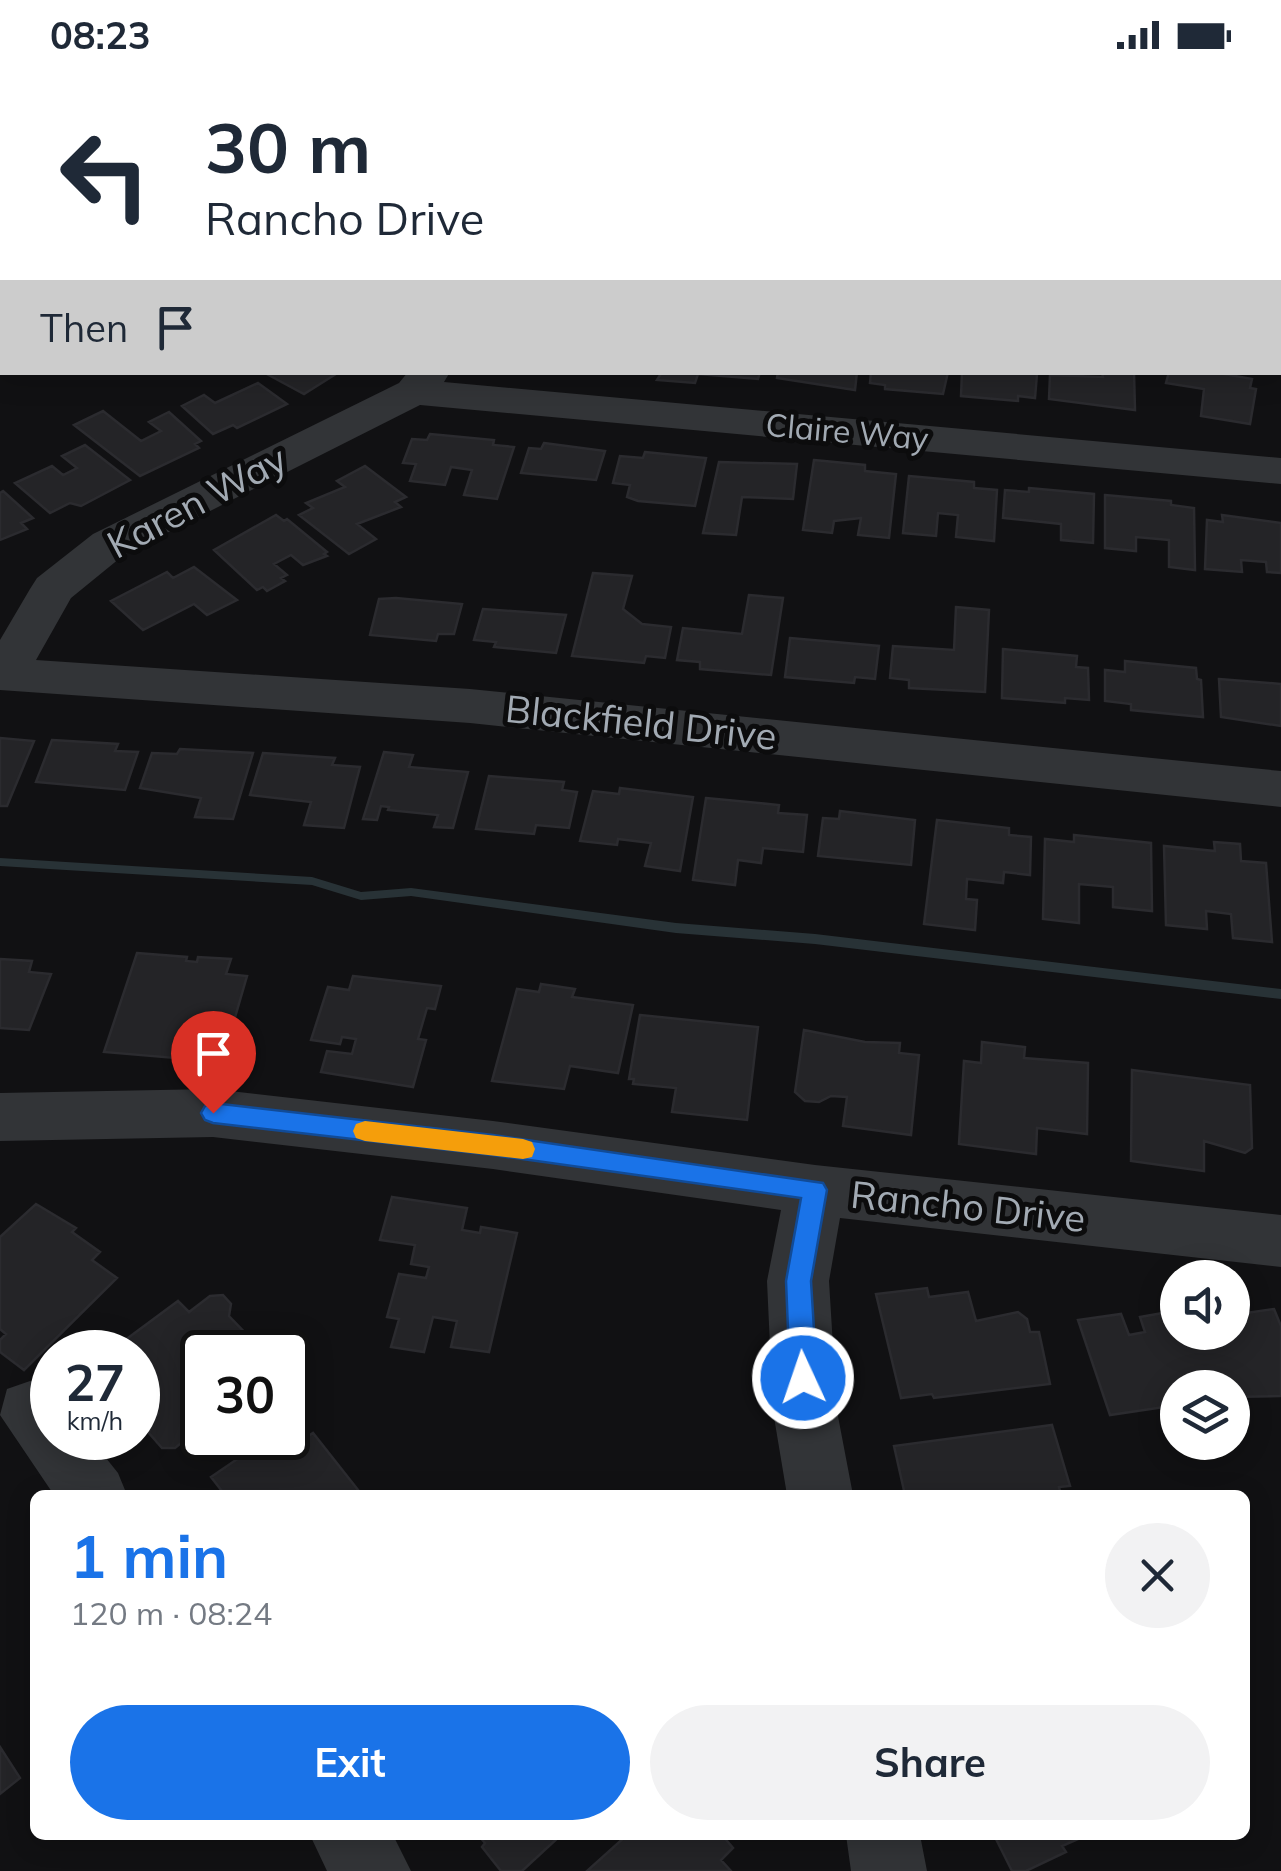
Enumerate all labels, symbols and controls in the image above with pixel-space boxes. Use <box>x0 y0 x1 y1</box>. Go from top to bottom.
text: 08:23 <box>50 11 151 59</box>
text: 30 m <box>205 103 371 191</box>
icon: left <box>40 110 170 240</box>
text: Rancho Drive <box>205 190 484 246</box>
icon: arrive <box>148 300 203 355</box>
text: Then <box>40 304 128 352</box>
street label: Claire Way <box>764 404 930 458</box>
street label: Karen Way <box>99 434 294 568</box>
street label: Blackfield Drive <box>503 684 779 760</box>
pin <box>171 1011 256 1114</box>
icon: arrive <box>186 1026 241 1081</box>
street label: Rancho Drive <box>848 1170 1088 1242</box>
map controls <box>1160 1260 1250 1460</box>
button: sound <box>1160 1260 1250 1350</box>
position arrow <box>751 1326 855 1430</box>
speed limit sign: 30 <box>180 1330 310 1460</box>
text: 27 <box>65 1351 125 1414</box>
button: layers <box>1160 1370 1250 1460</box>
text: km/h <box>67 1405 123 1436</box>
text: 1 min <box>70 1518 228 1593</box>
button: close <box>1105 1523 1210 1628</box>
text: 120 m · 08:24 <box>70 1593 272 1633</box>
button: Exit <box>70 1705 630 1820</box>
button: Share <box>650 1705 1210 1820</box>

